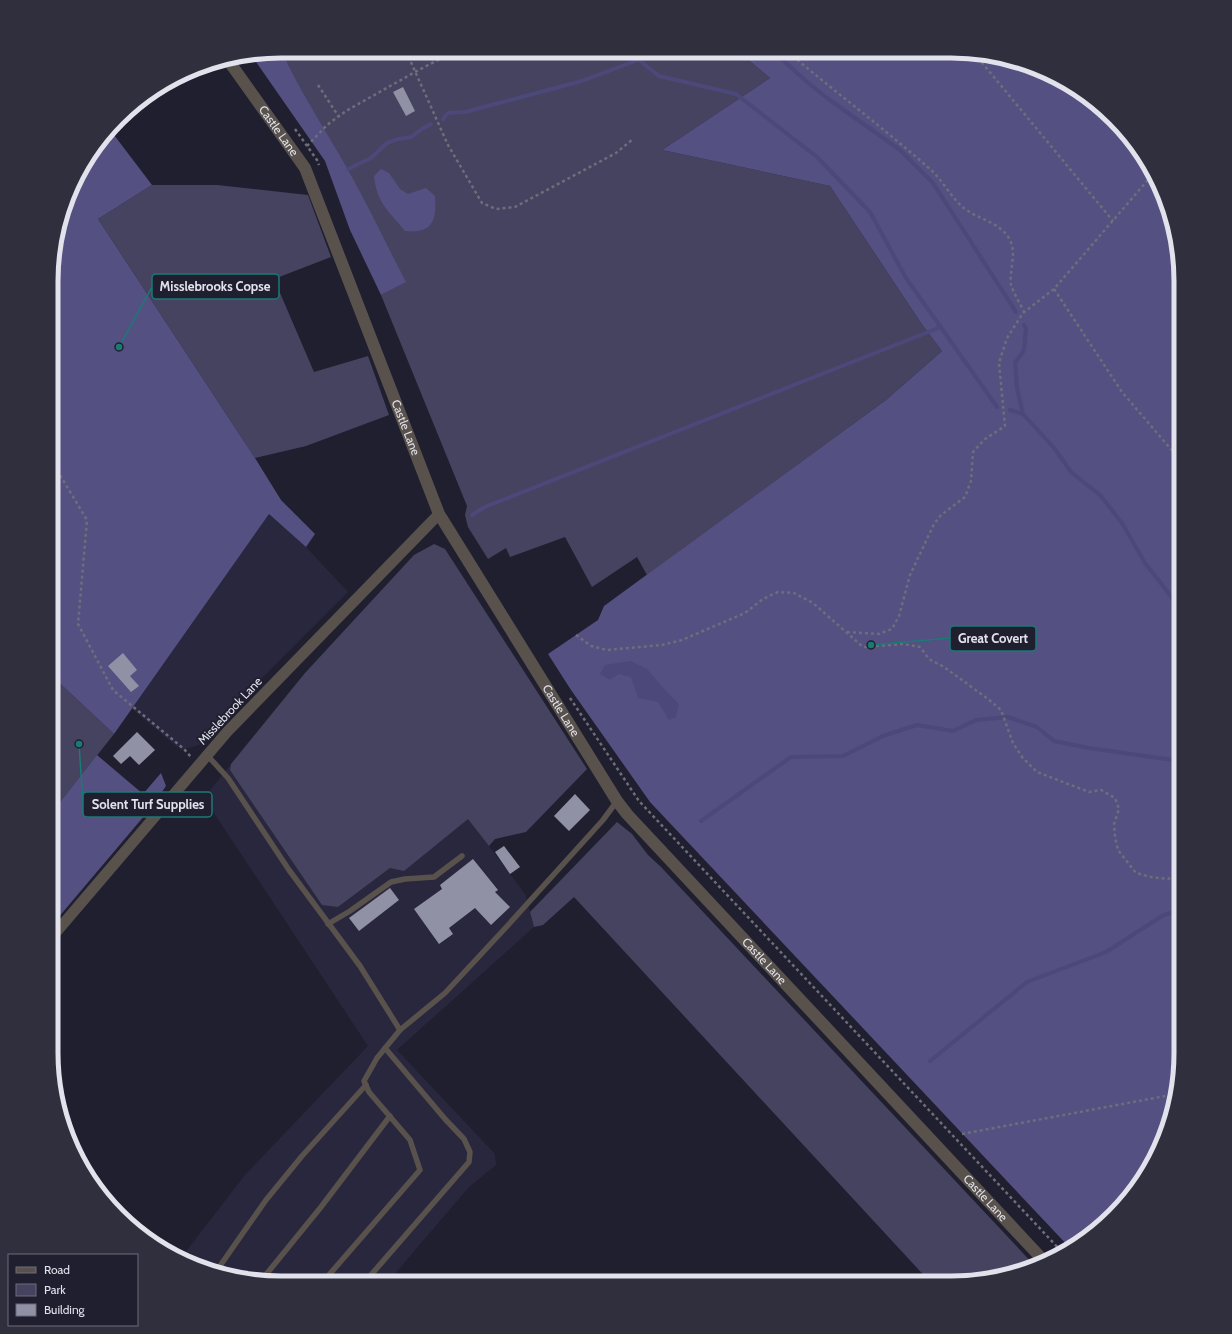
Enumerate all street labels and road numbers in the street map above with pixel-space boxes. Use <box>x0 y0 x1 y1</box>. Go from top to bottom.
street label: Castle Lane <box>256 102 302 159</box>
street label: Castle Lane <box>388 397 424 457</box>
street label: Misslebrook Lane <box>194 674 265 748</box>
street label: Castle Lane <box>540 682 583 739</box>
street label: Castle Lane <box>739 934 790 987</box>
street label: Castle Lane <box>960 1171 1011 1224</box>

